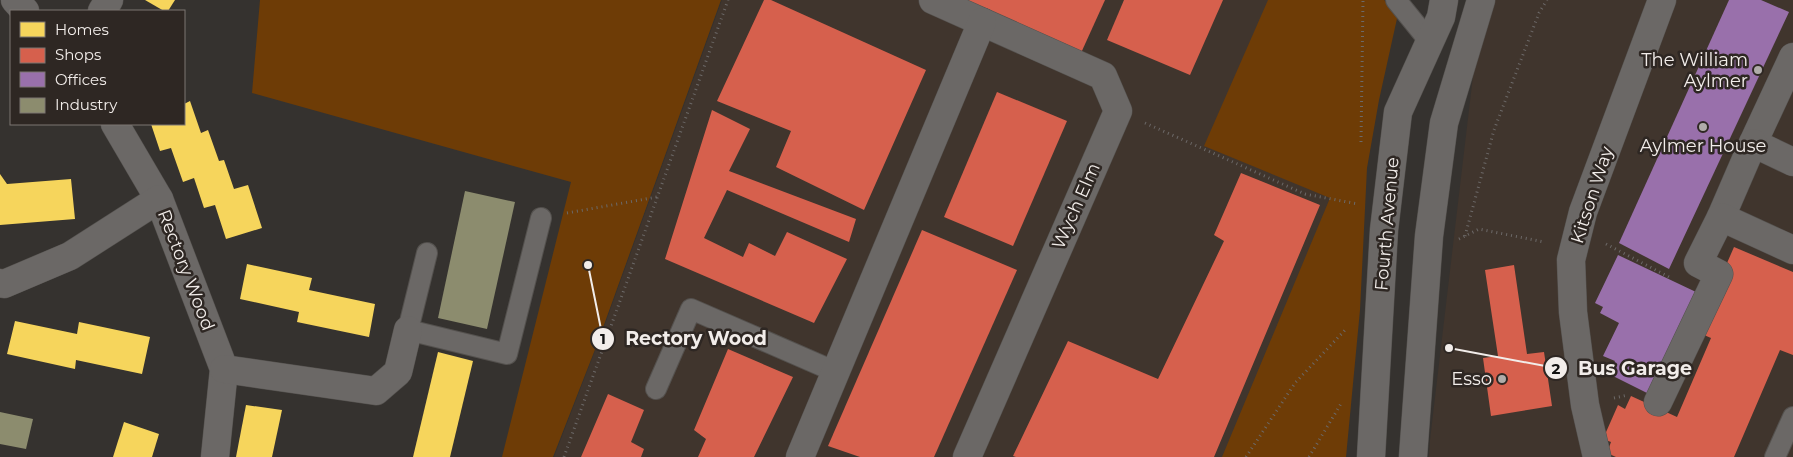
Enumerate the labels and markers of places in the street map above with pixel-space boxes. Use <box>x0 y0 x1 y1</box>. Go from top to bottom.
place label: The William Aylmer <box>1641 49 1748 92</box>
marker: The William Aylmer <box>1752 64 1764 76</box>
marker: Aylmer House <box>1697 121 1709 133</box>
place label: Aylmer House <box>1640 135 1766 157</box>
callout: Rectory Wood <box>590 322 777 356</box>
callout: Bus Garage <box>1543 351 1702 385</box>
place label: Esso <box>1451 368 1492 390</box>
marker: Esso <box>1496 373 1508 385</box>

